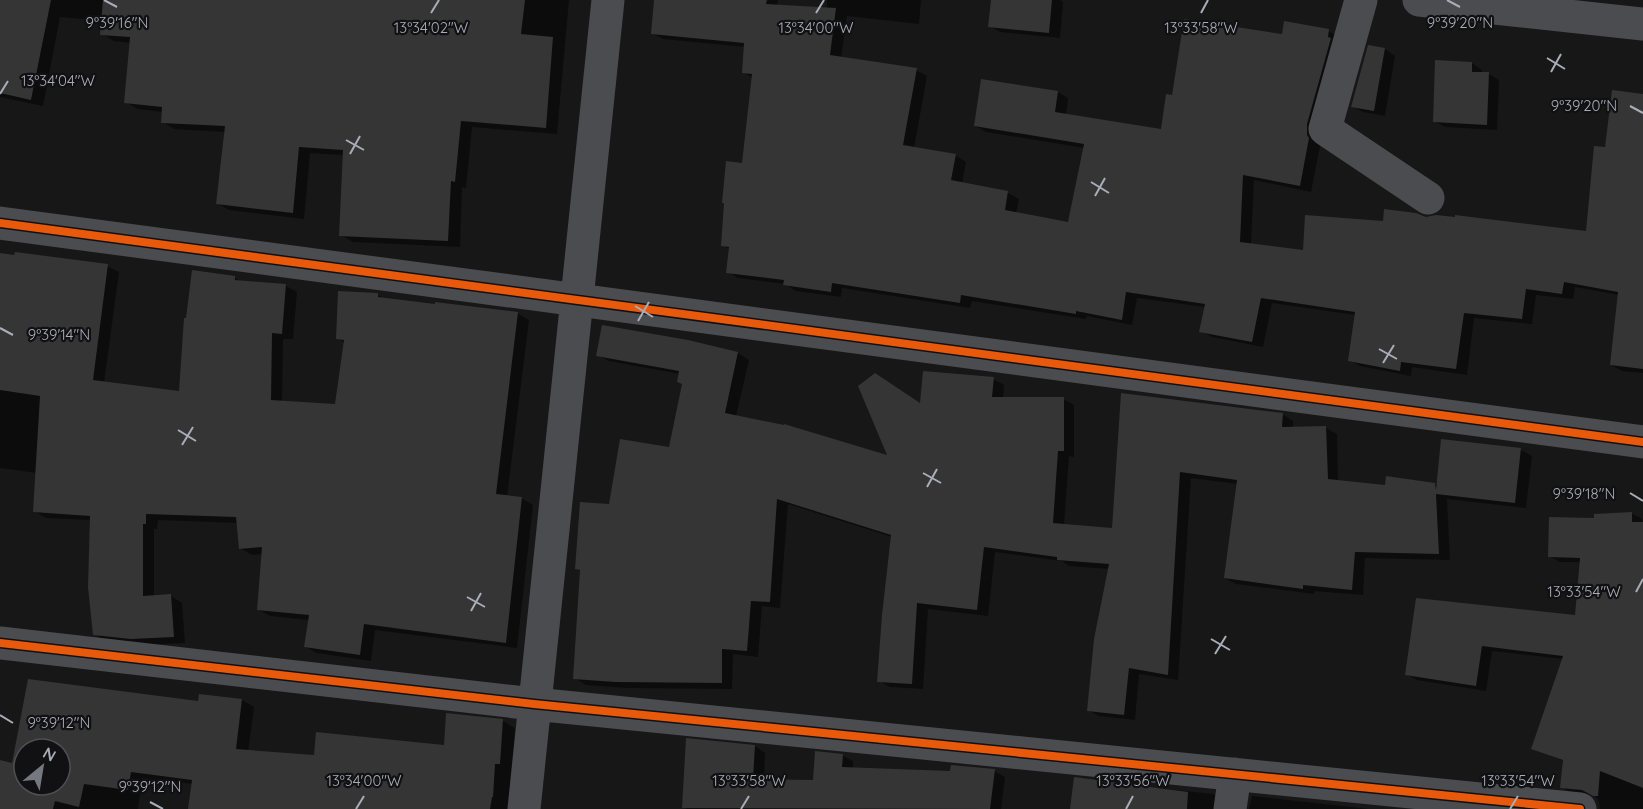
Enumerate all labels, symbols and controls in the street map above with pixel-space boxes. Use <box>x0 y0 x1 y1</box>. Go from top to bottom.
text: 9°39'16"N <box>86 13 148 32</box>
text: 9°39'20"N <box>1427 13 1493 32</box>
text: 13°34'02"W <box>394 18 469 37</box>
text: 13°34'00"W <box>778 18 854 37</box>
text: 13°33'58"W <box>1164 18 1238 37</box>
text: 13°34'04"W <box>21 71 96 90</box>
text: 9°39'20"N <box>1551 96 1617 115</box>
text: 9°39'14"N <box>28 325 90 344</box>
text: 9°39'18"N <box>1553 484 1615 503</box>
text: 13°33'54"W <box>1547 582 1621 601</box>
text: 9°39'12"N <box>27 713 91 732</box>
north arrow <box>12 737 72 797</box>
text: N <box>39 742 60 766</box>
text: 13°34'00"W <box>326 771 402 790</box>
text: 13°33'58"W <box>712 771 786 790</box>
text: 13°33'56"W <box>1096 771 1170 790</box>
text: 13°33'54"W <box>1481 771 1555 790</box>
text: 9°39'12"N <box>118 777 182 796</box>

